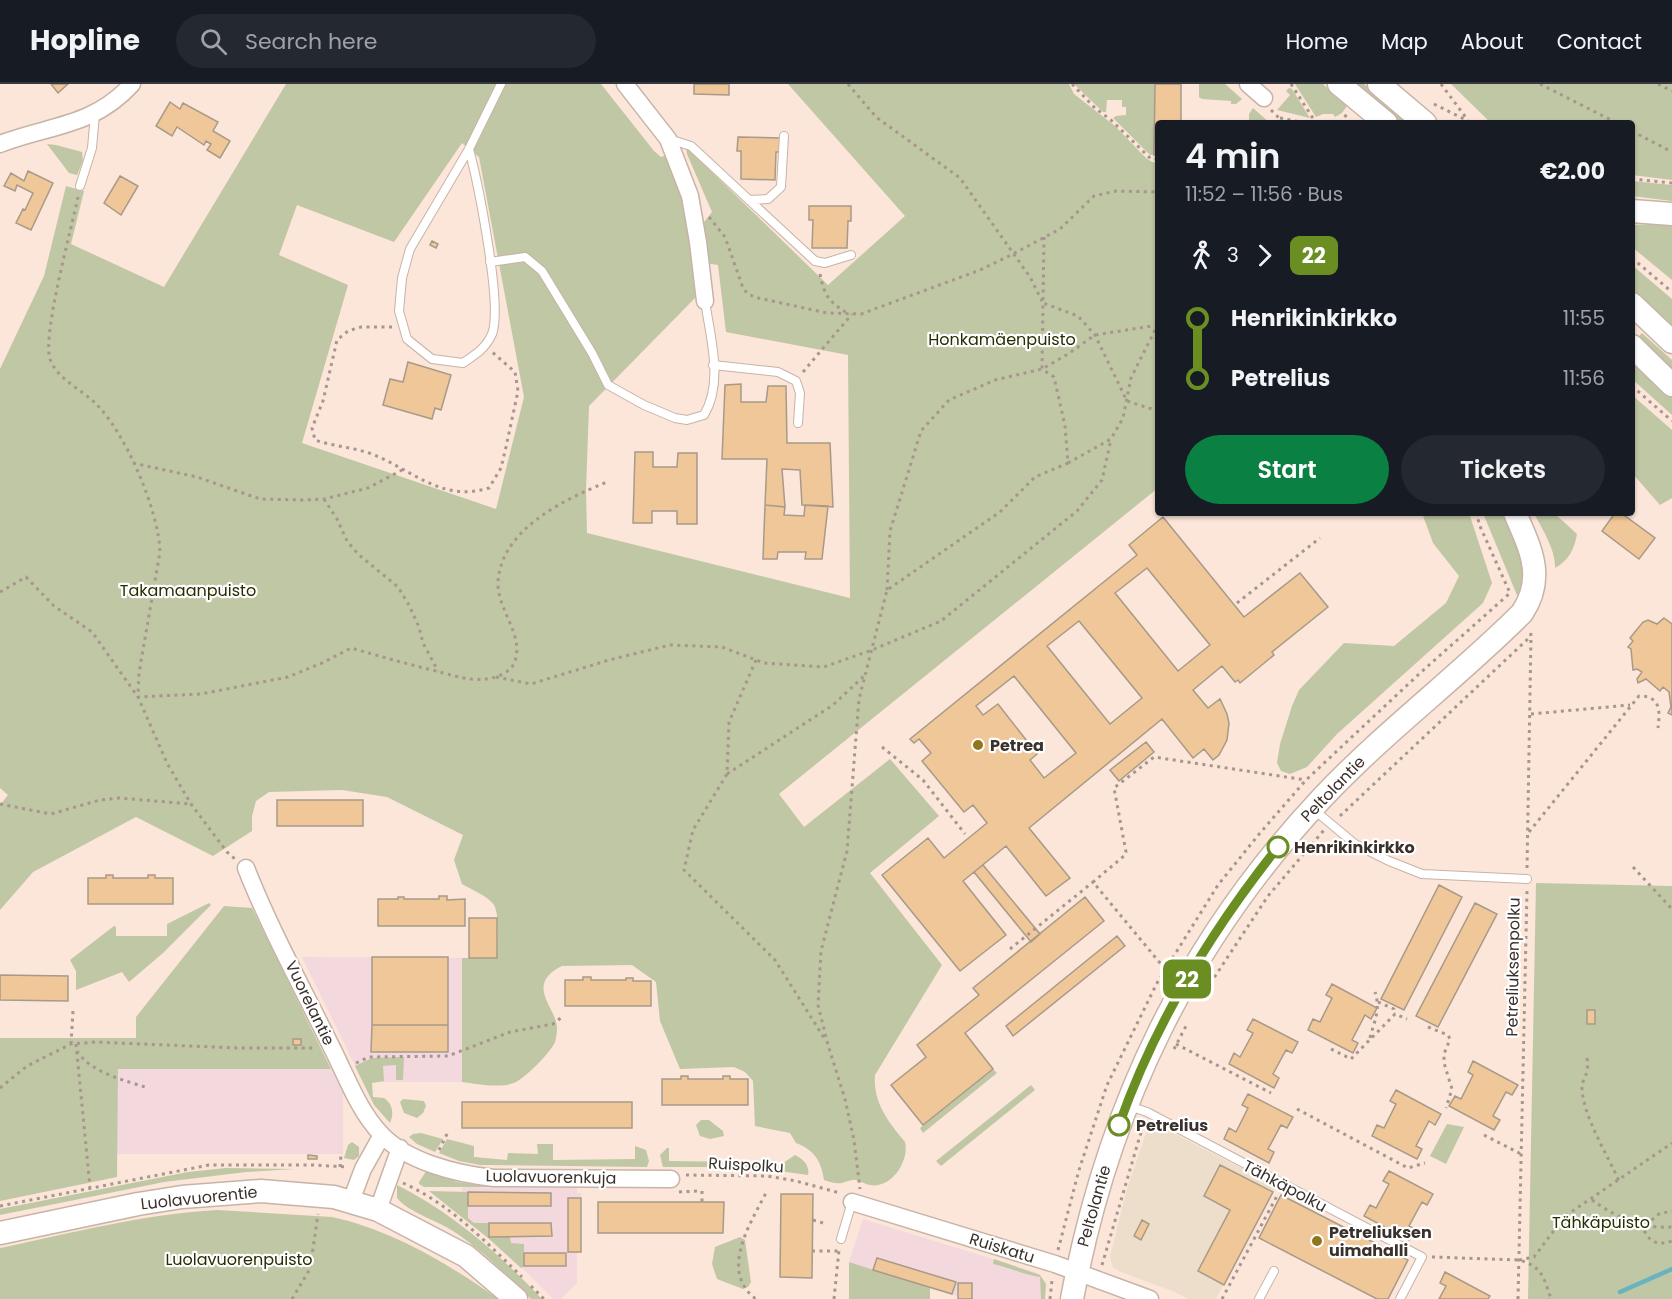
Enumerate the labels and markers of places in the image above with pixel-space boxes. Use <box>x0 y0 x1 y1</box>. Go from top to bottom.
place label: Petrea <box>990 734 1044 757</box>
marker: Petrea <box>971 738 985 752</box>
marker: Henrikinkirkko <box>1267 836 1289 858</box>
place label: Henrikinkirkko <box>1294 836 1415 859</box>
marker: Petrelius <box>1108 1114 1130 1136</box>
place label: Petrelius <box>1136 1114 1208 1137</box>
place label: Petreliuksen uimahalli <box>1329 1221 1432 1262</box>
marker: Petreliuksen uimahalli <box>1310 1234 1324 1248</box>

